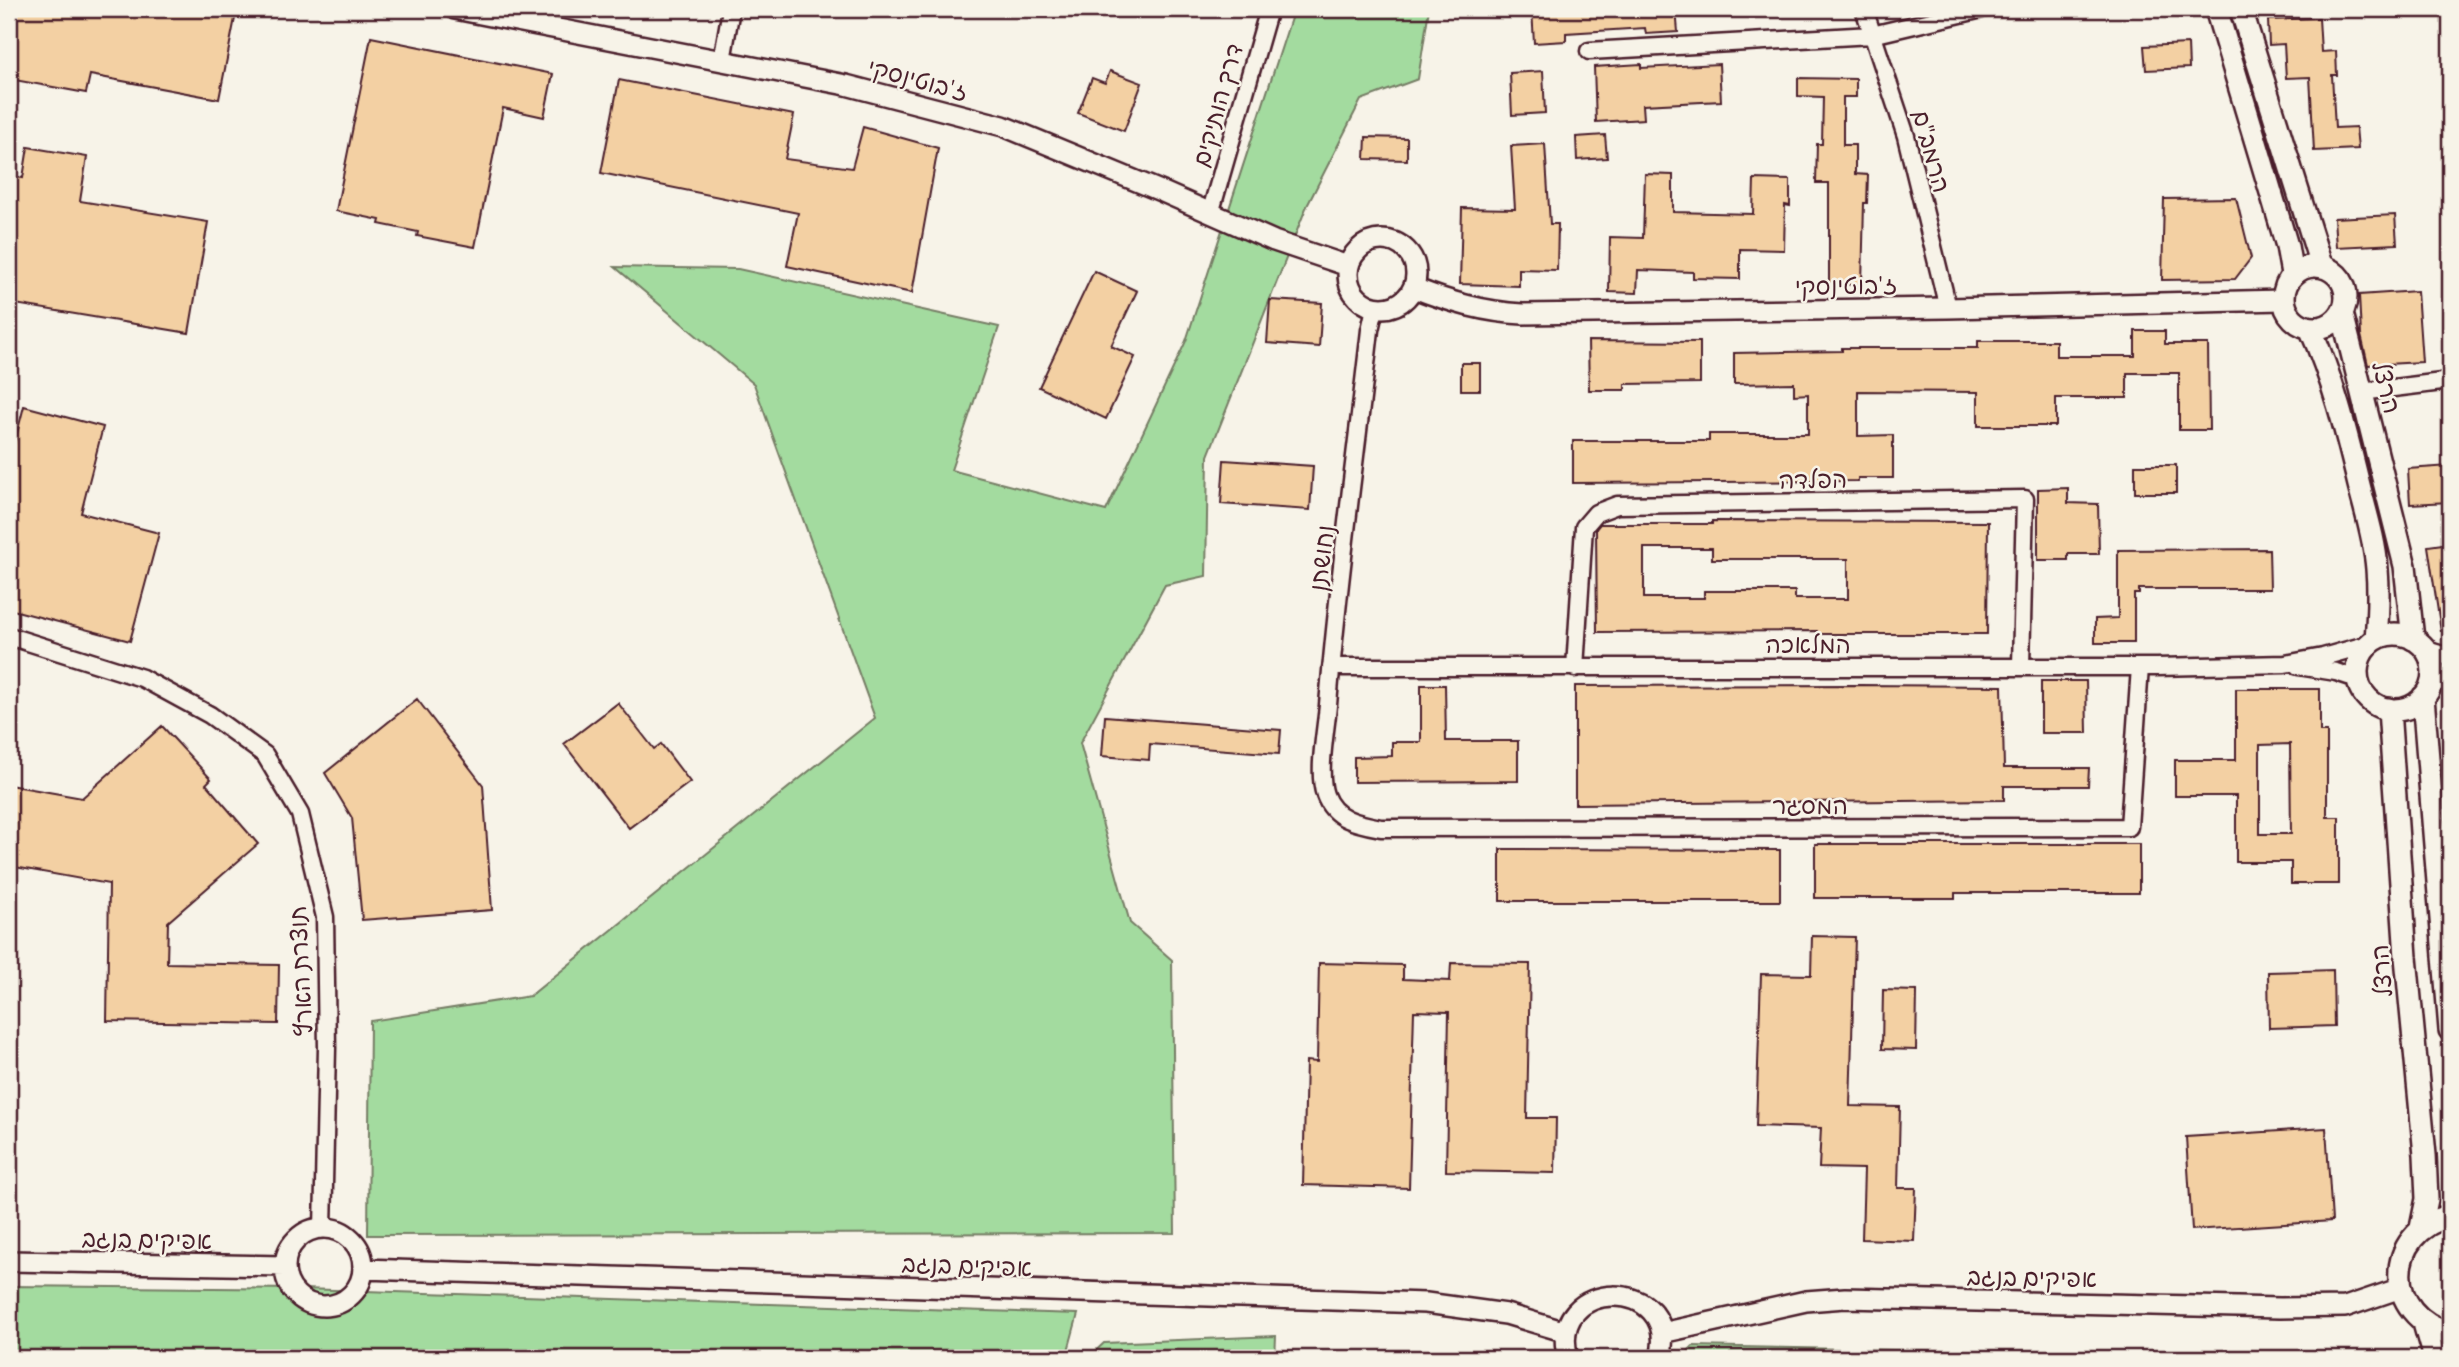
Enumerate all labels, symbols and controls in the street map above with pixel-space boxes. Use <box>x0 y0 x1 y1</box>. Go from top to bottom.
street label: דרך הותיקים <box>1185 40 1249 170</box>
street label: ז'בוטינסקי <box>865 51 971 107</box>
street label: הרמב"ם <box>1907 106 1957 196</box>
street label: ז'בוטינסקי <box>1795 269 1897 301</box>
street label: הרצל <box>2366 358 2408 416</box>
street label: הפלדה <box>1779 463 1847 495</box>
street label: נחושתן <box>1302 523 1340 593</box>
street label: המלאכה <box>1765 629 1851 659</box>
street label: המסגר <box>1772 790 1848 820</box>
street label: תוצרת הארץ <box>282 905 318 1037</box>
street label: הרצל <box>2364 943 2398 999</box>
street label: אפיקים בנגב <box>82 1223 212 1255</box>
street label: אפיקים בנגב <box>901 1248 1033 1282</box>
street label: אפיקים בנגב <box>1967 1261 2097 1293</box>

